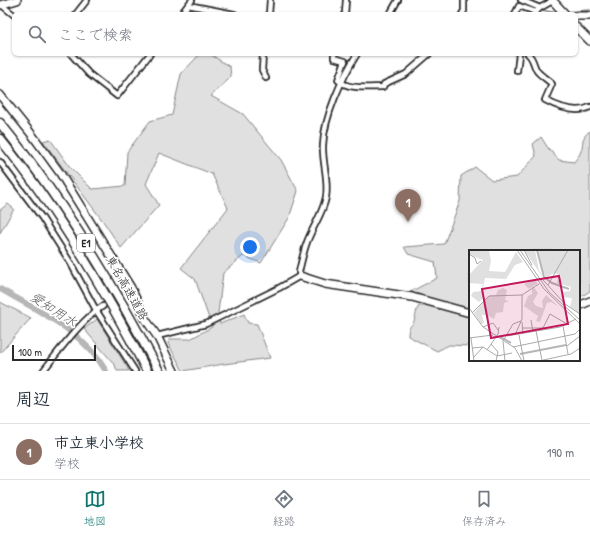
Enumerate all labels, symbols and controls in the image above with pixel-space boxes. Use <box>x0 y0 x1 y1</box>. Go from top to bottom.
search box <box>12 12 578 56</box>
icon: search <box>26 23 48 45</box>
text: ここで検索 <box>58 24 133 45</box>
pin: 1 <box>395 189 421 222</box>
road number: E1 <box>77 234 95 252</box>
your location <box>240 237 260 257</box>
inset map <box>469 250 580 361</box>
street label: 東名高速道路 <box>102 252 153 323</box>
water label: 愛知用水 <box>27 287 81 331</box>
scale bar <box>12 343 96 362</box>
text: 100 m <box>18 345 42 359</box>
text: 周辺 <box>16 387 50 410</box>
text: 市立東小学校 <box>54 432 144 453</box>
text: 1 <box>27 443 31 461</box>
text: 190 m <box>547 443 574 461</box>
text: 学校 <box>54 454 80 472</box>
tab: 地図 <box>84 488 106 528</box>
tab: 経路 <box>273 488 295 528</box>
tab: 保存済み <box>462 488 506 528</box>

